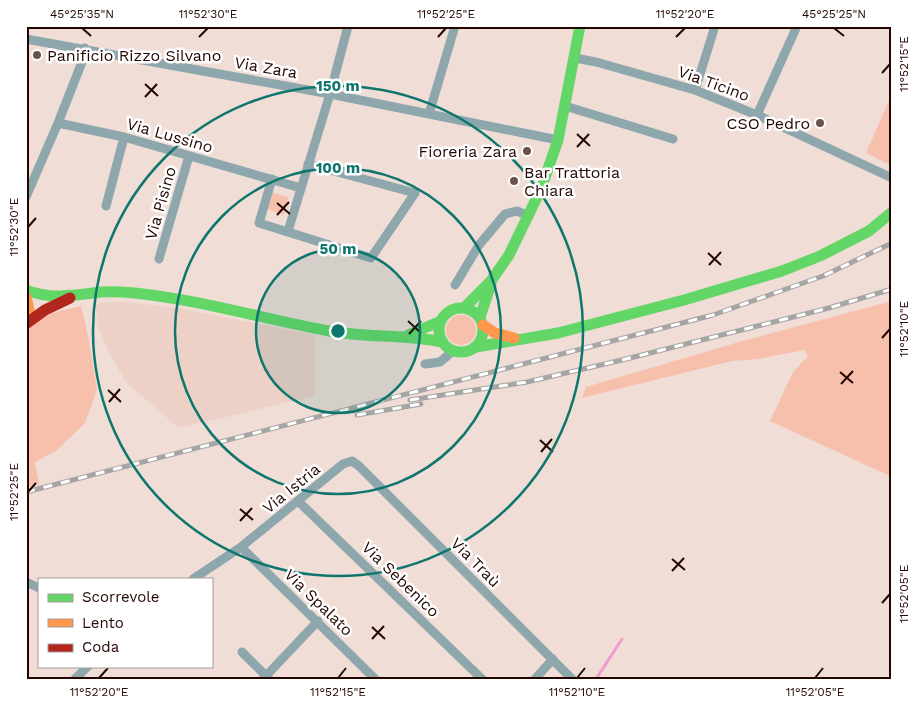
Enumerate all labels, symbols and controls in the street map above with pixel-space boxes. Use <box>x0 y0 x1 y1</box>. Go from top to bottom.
text: 45°25'35"N <box>50 7 114 21</box>
text: 11°52'30"E <box>179 7 238 21</box>
text: 11°52'25"E <box>417 7 475 21</box>
text: 11°52'20"E <box>656 7 715 21</box>
text: 45°25'25"N <box>802 7 866 21</box>
text: 11°52'15"E <box>897 36 911 92</box>
place label: Panificio Rizzo Silvano <box>47 46 221 65</box>
marker: Panificio Rizzo Silvano <box>31 49 43 61</box>
street label: Via Zara <box>233 53 299 82</box>
street label: Via Ticino <box>675 62 752 105</box>
text: 150 m <box>316 77 360 95</box>
street label: Via Lussino <box>125 114 215 157</box>
place label: CSO Pedro <box>727 114 810 133</box>
marker: CSO Pedro <box>814 117 826 129</box>
place label: Fioreria Zara <box>418 142 517 161</box>
marker: Fioreria Zara <box>521 145 533 157</box>
text: 100 m <box>316 159 360 177</box>
place label: Bar Trattoria Chiara <box>524 163 620 200</box>
street label: Via Pisino <box>141 164 180 242</box>
marker: Bar Trattoria Chiara <box>508 175 520 187</box>
text: 11°52'30"E <box>7 197 21 256</box>
text: 50 m <box>320 240 356 258</box>
text: 11°52'10"E <box>897 301 911 357</box>
centre of rings <box>329 322 347 340</box>
street label: Via Istria <box>259 460 324 517</box>
text: 11°52'25"E <box>7 463 21 521</box>
street label: Via Traù <box>447 534 504 591</box>
street label: Via Sebenico <box>358 538 443 621</box>
text: 11°52'05"E <box>897 564 911 623</box>
street label: Via Spalato <box>280 565 357 640</box>
legend <box>38 578 212 668</box>
text: Scorrevole <box>82 588 160 606</box>
text: Lento <box>82 614 124 632</box>
text: Coda <box>82 638 120 656</box>
text: 11°52'20"E <box>70 685 129 699</box>
text: 11°52'15"E <box>310 685 366 699</box>
text: 11°52'10"E <box>549 685 605 699</box>
text: 11°52'05"E <box>786 685 845 699</box>

